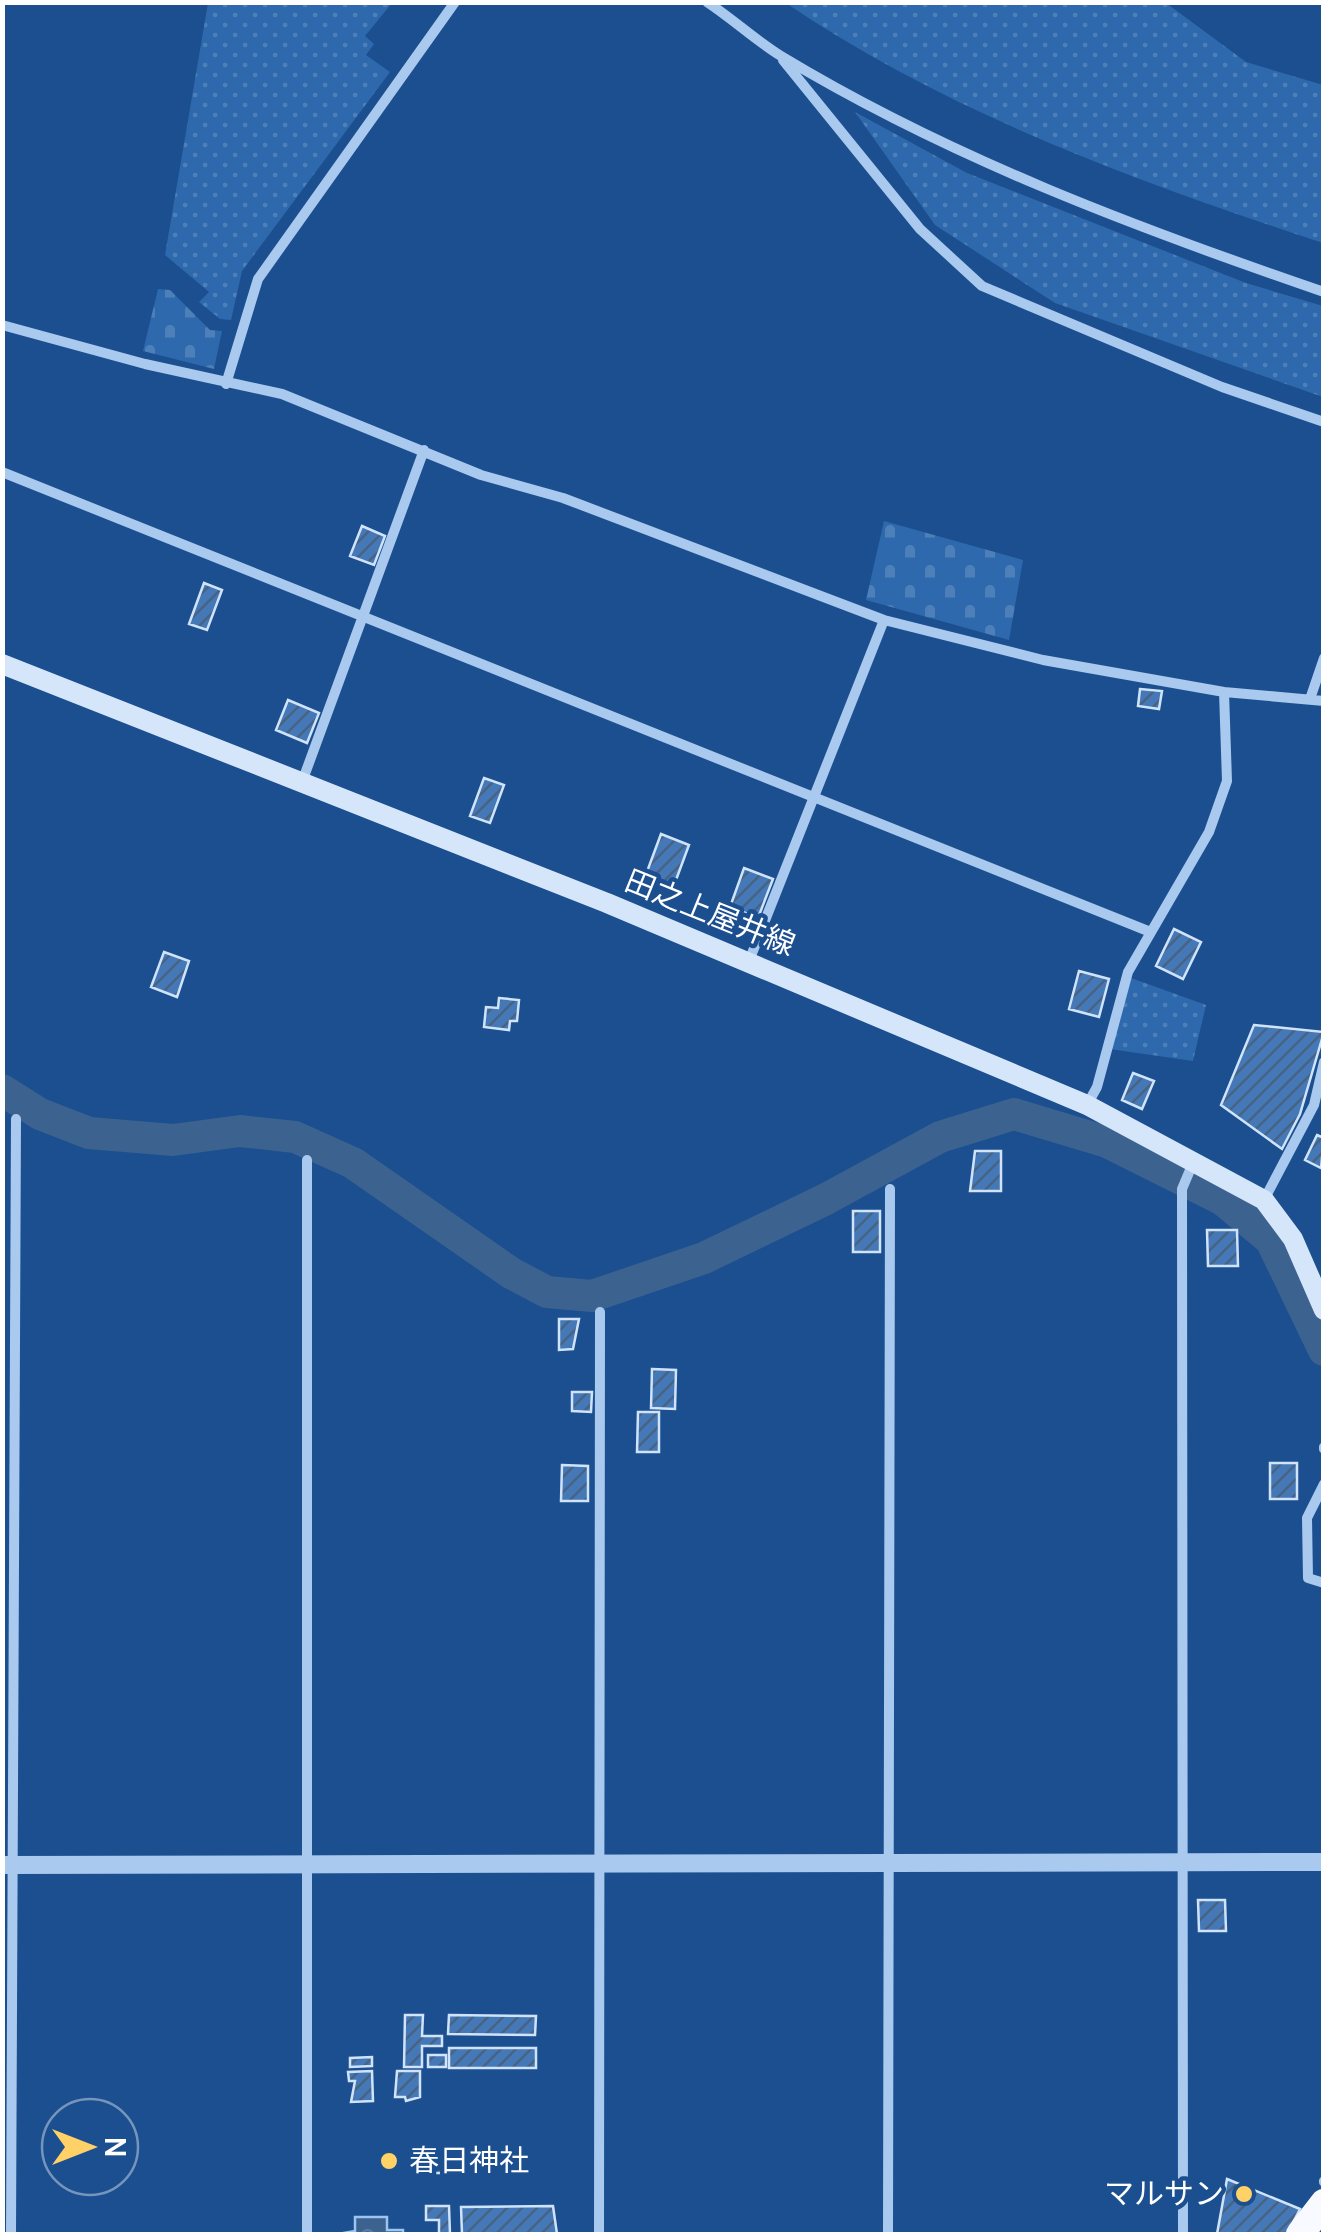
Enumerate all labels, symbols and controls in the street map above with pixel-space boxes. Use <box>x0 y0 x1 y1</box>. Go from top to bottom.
street label: 田之上屋井線 <box>619 859 802 964</box>
north arrow <box>40 2097 140 2197</box>
text: N <box>97 2137 135 2157</box>
place label: 春日神社 <box>409 2139 529 2180</box>
marker: 春日神社 <box>378 2150 400 2172</box>
place label: マルサン <box>1104 2172 1224 2213</box>
marker: マルサン <box>1233 2183 1255 2205</box>

